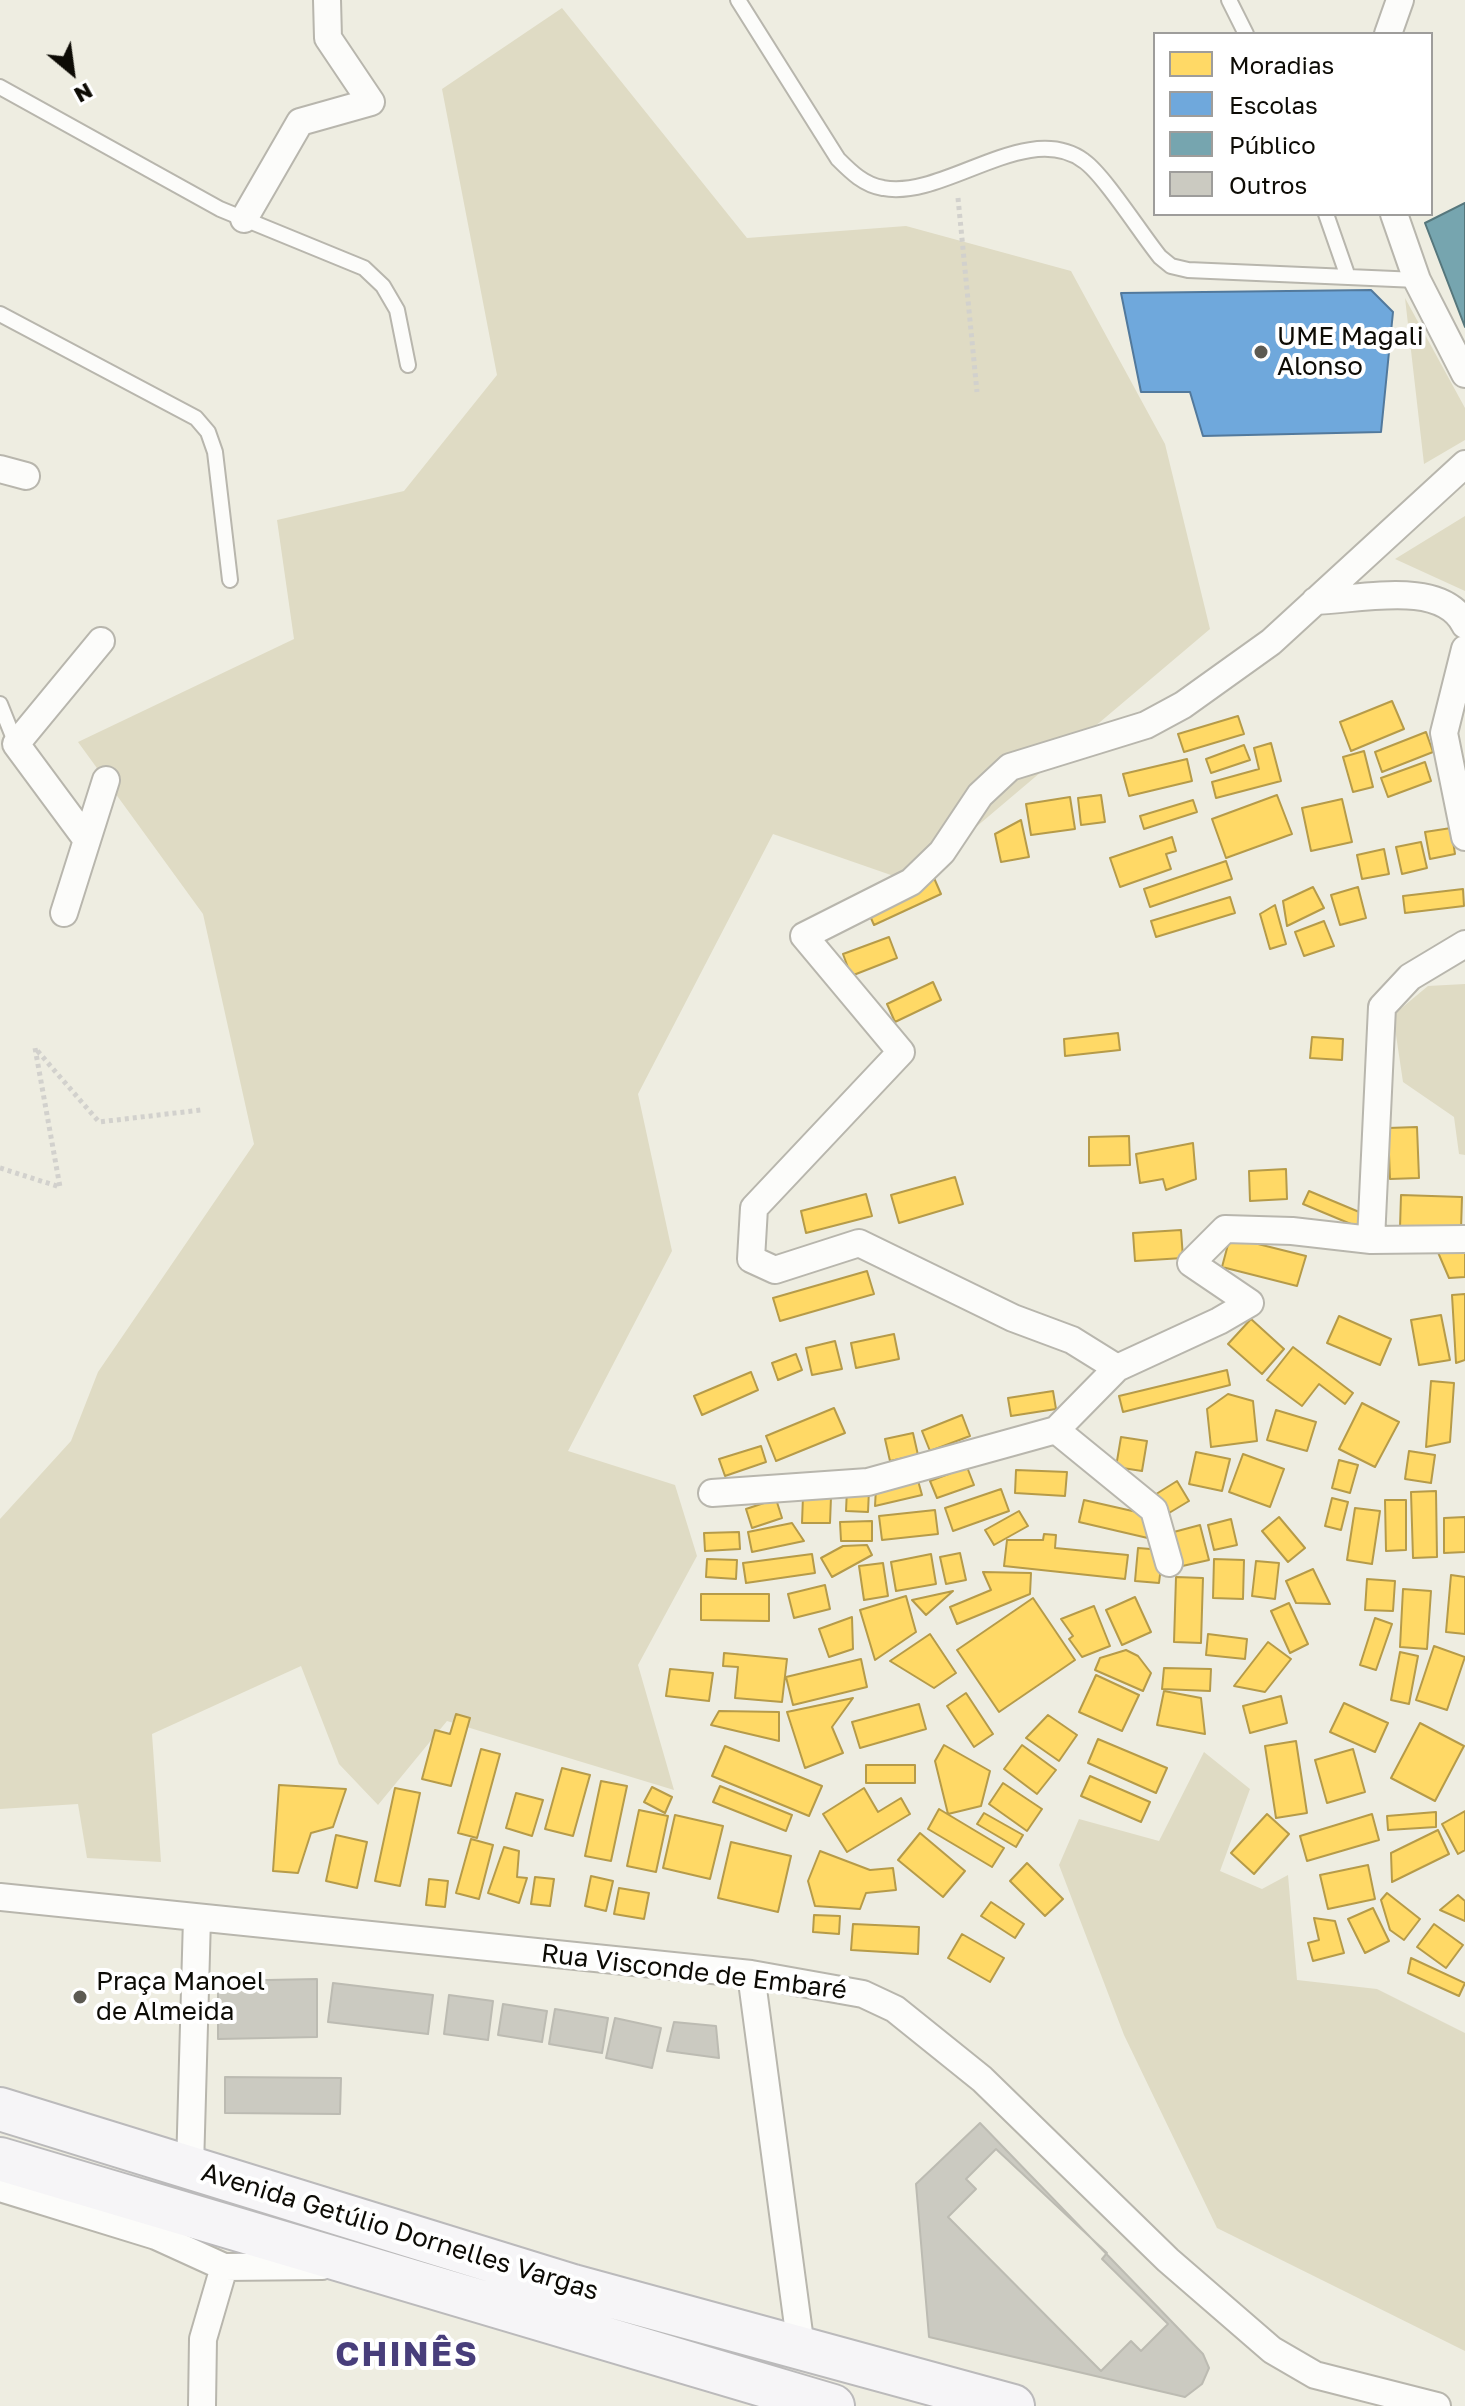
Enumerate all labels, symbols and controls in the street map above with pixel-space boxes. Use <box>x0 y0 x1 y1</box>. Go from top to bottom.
north arrow <box>32 32 112 112</box>
legend <box>1153 32 1433 216</box>
text: Moradias <box>1229 50 1334 79</box>
text: N <box>70 78 98 109</box>
text: Escolas <box>1229 90 1318 119</box>
text: Público <box>1229 130 1316 159</box>
text: Outros <box>1229 170 1307 199</box>
place label: UME Magali Alonso <box>1277 321 1424 382</box>
marker: UME Magali Alonso <box>1252 343 1270 361</box>
street label: Rua Visconde de Embaré <box>539 1938 849 2006</box>
place label: Praça Manoel de Almeida <box>96 1966 265 2028</box>
marker: Praça Manoel de Almeida <box>71 1988 89 2006</box>
street label: Avenida Getúlio Dornelles Vargas <box>198 2157 602 2307</box>
district label: CHINÊS <box>335 2335 479 2375</box>

